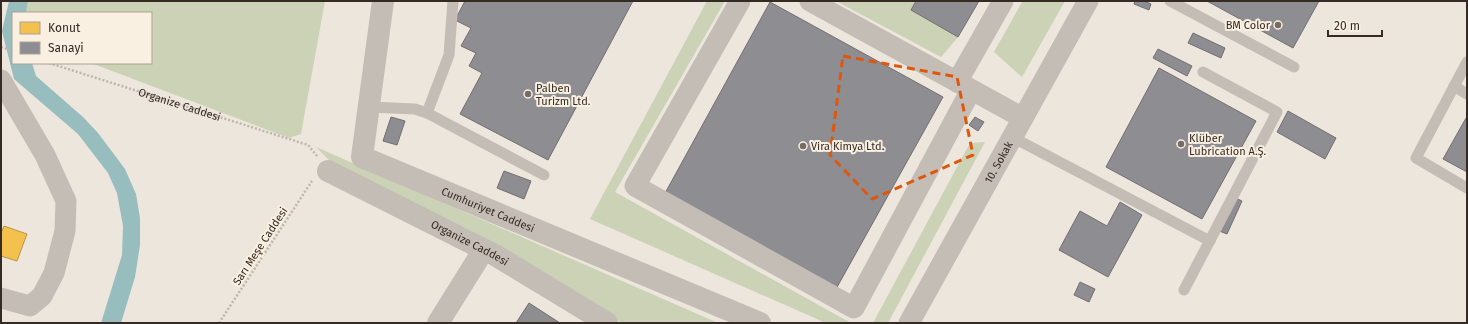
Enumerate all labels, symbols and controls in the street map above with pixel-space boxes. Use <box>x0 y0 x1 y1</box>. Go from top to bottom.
legend <box>12 12 152 64</box>
scale bar <box>1328 12 1382 38</box>
place label: BM Color <box>1226 19 1271 32</box>
text: 20 m <box>1334 19 1360 33</box>
marker: BM Color <box>1273 20 1283 30</box>
text: Konut <box>48 21 81 35</box>
text: Sanayi <box>48 41 84 55</box>
place label: Palben Turizm Ltd. <box>536 82 591 108</box>
street label: Organize Caddesi <box>137 86 222 124</box>
marker: Palben Turizm Ltd. <box>523 89 533 99</box>
place label: Klüber Lubrication A.Ş. <box>1189 132 1267 158</box>
street label: 10. Sokak <box>982 139 1016 186</box>
marker: Klüber Lubrication A.Ş. <box>1176 139 1186 149</box>
place label: Vira Kimya Ltd. <box>811 140 885 153</box>
marker: Vira Kimya Ltd. <box>798 141 808 151</box>
street label: Cumhuriyet Caddesi <box>439 185 536 235</box>
street label: Sarı Meşe Caddesi <box>230 205 290 288</box>
street label: Organize Caddesi <box>429 218 511 269</box>

